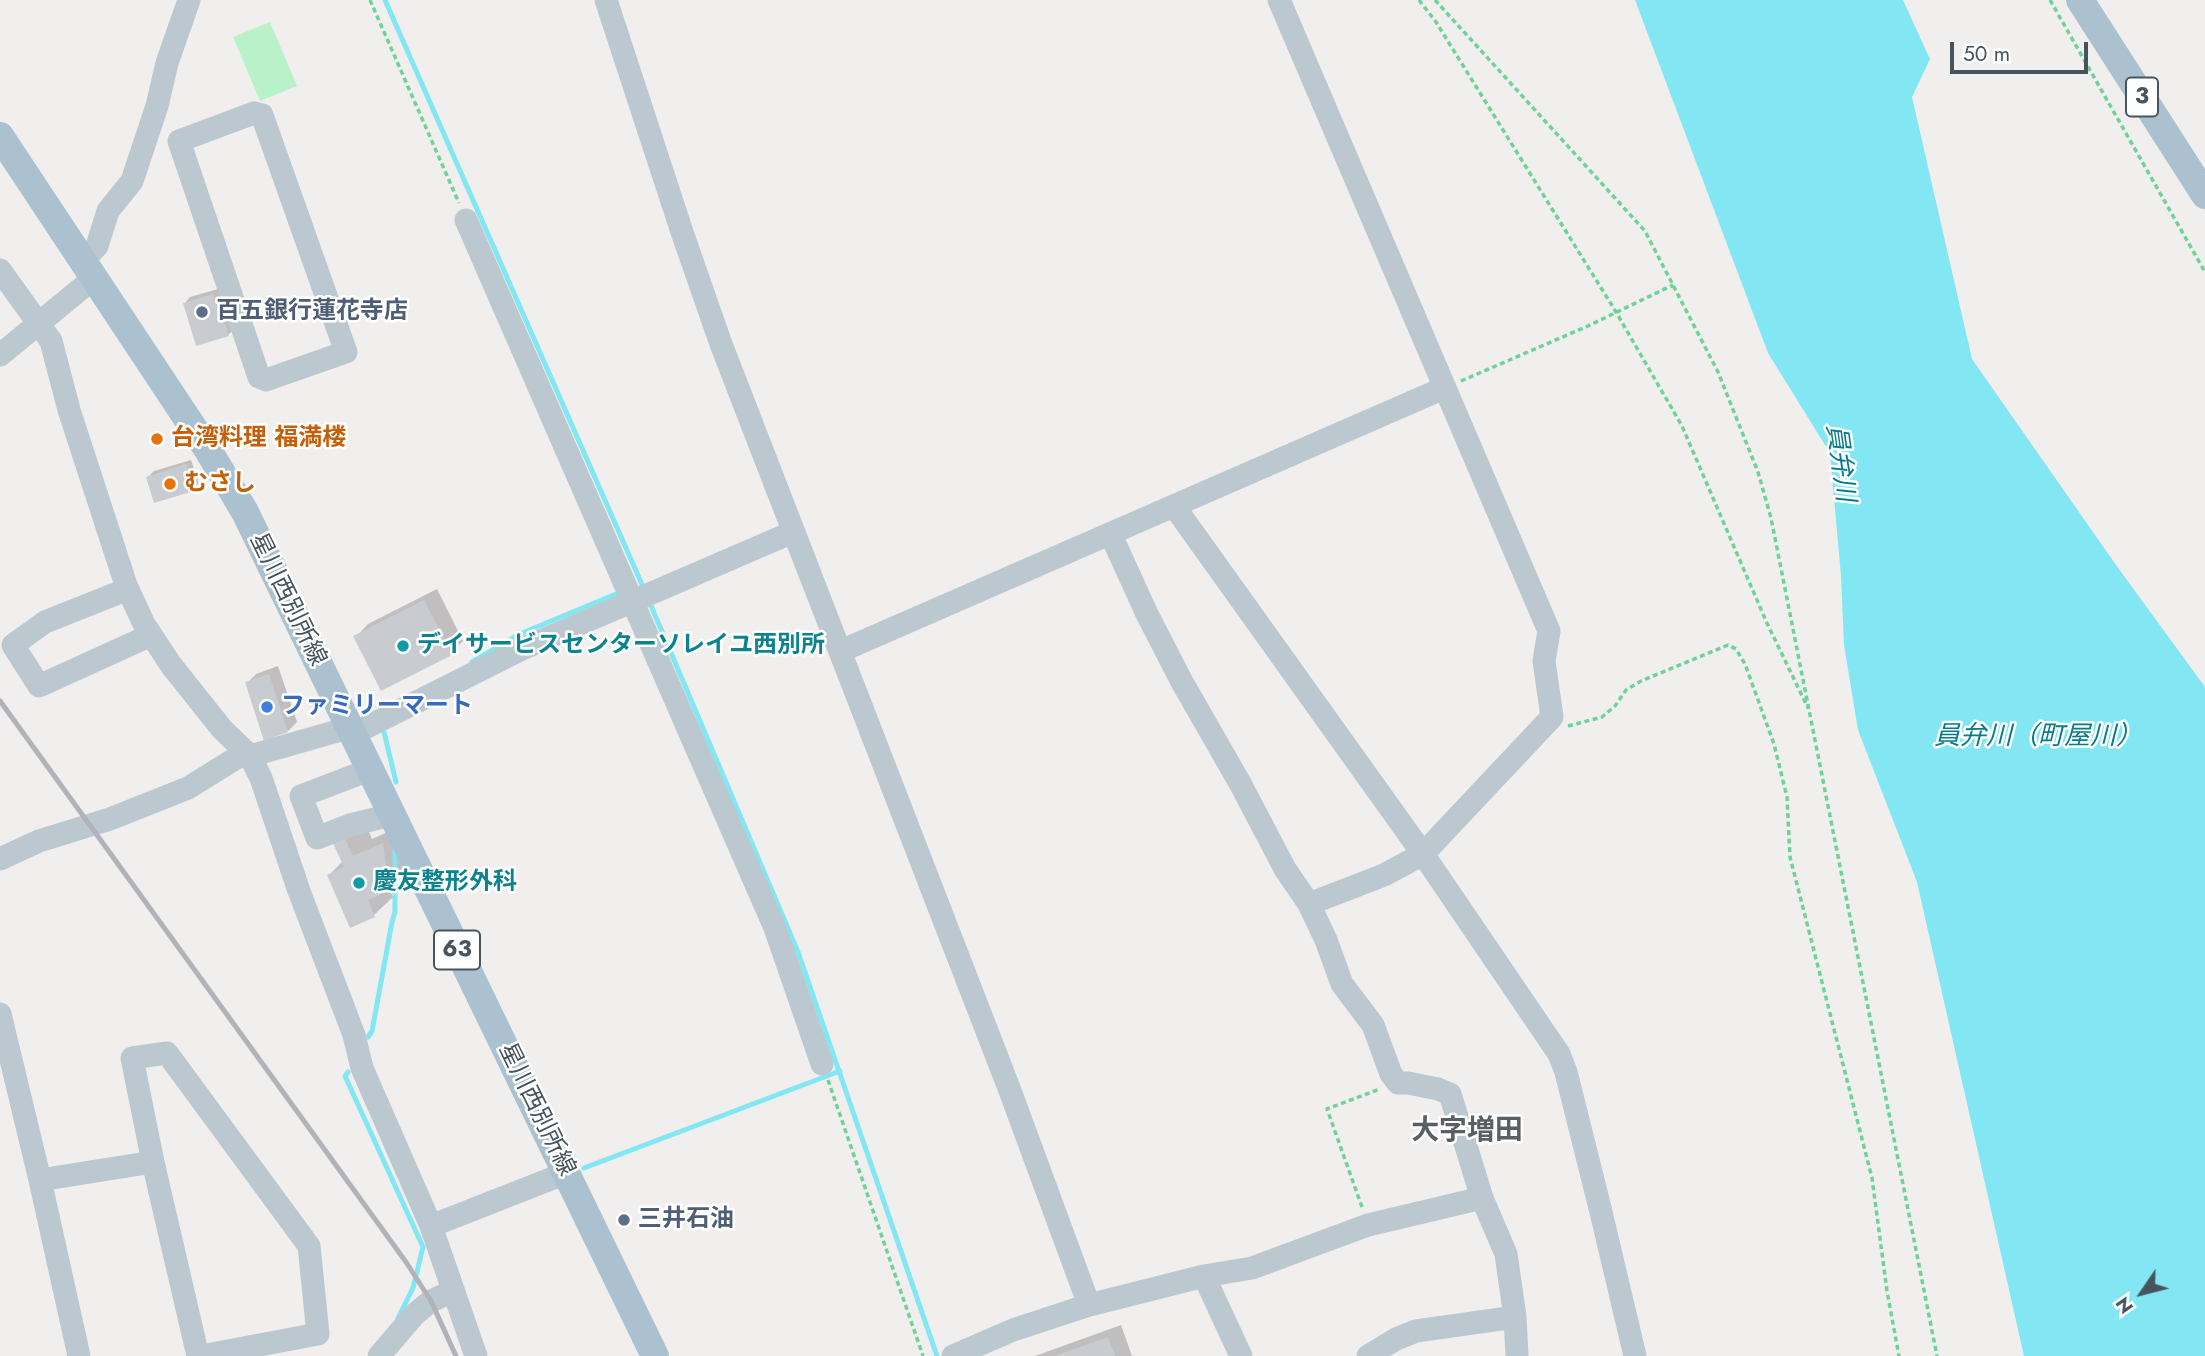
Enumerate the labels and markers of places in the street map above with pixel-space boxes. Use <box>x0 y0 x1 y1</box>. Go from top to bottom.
place label: 百五銀行蓮花寺店 <box>216 298 408 326</box>
marker: 百五銀行蓮花寺店 <box>194 304 210 320</box>
place label: 台湾料理 福満楼 <box>171 425 346 453</box>
marker: 台湾料理 福満楼 <box>149 431 165 447</box>
place label: むさし <box>184 470 256 498</box>
marker: むさし <box>162 476 178 492</box>
place label: デイサービスセンターソレイユ西別所 <box>417 632 825 660</box>
marker: デイサービスセンターソレイユ西別所 <box>395 638 411 654</box>
place label: ファミリーマート <box>281 693 473 721</box>
marker: ファミリーマート <box>259 699 275 715</box>
place label: 慶友整形外科 <box>373 869 517 897</box>
marker: 慶友整形外科 <box>351 875 367 891</box>
place label: 三井石油 <box>638 1206 734 1234</box>
marker: 三井石油 <box>616 1212 632 1228</box>

